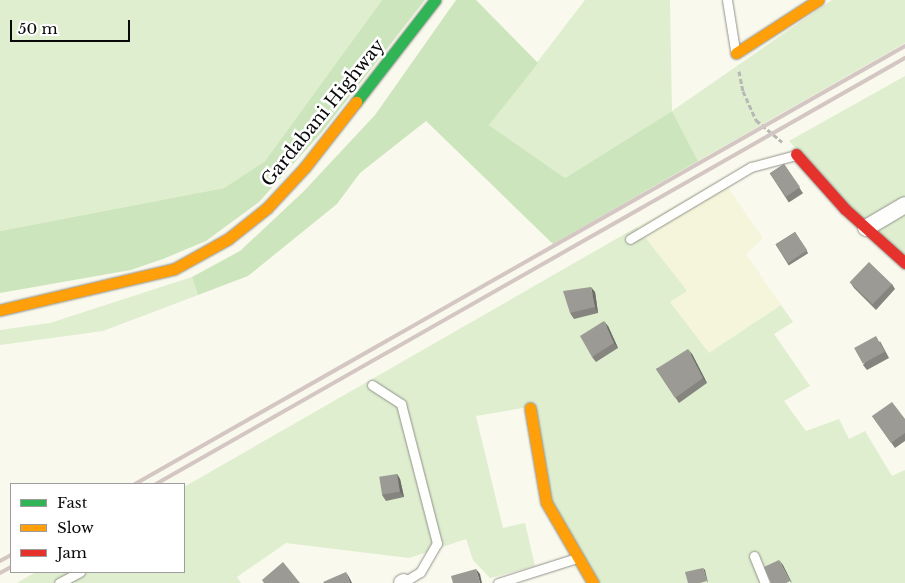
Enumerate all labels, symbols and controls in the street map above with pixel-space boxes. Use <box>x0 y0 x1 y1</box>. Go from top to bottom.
scale bar <box>12 10 132 42</box>
text: 50 m <box>18 19 58 38</box>
street label: Gardabani Highway <box>257 35 389 191</box>
legend <box>10 483 185 573</box>
text: Fast <box>57 493 87 512</box>
text: Slow <box>57 518 94 537</box>
text: Jam <box>57 543 87 562</box>

